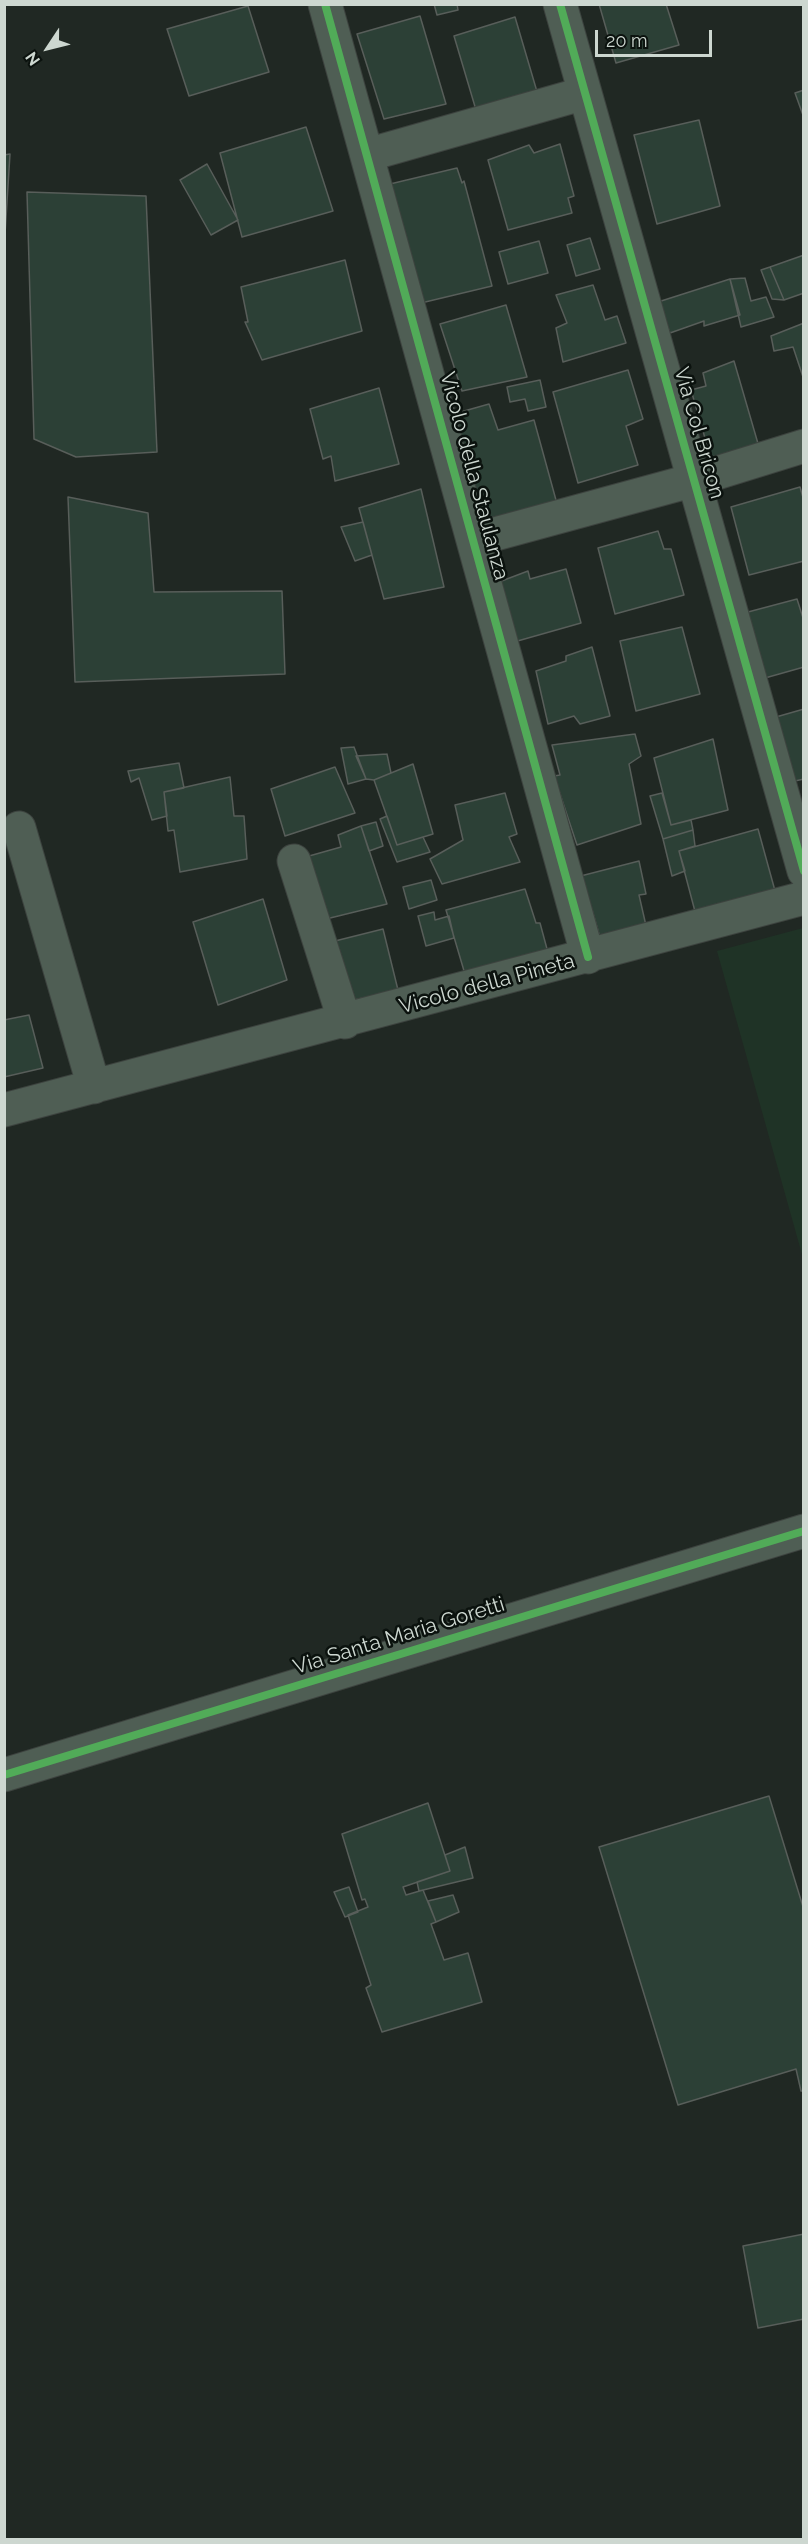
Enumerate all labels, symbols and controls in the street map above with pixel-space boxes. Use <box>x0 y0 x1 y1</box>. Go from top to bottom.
north arrow <box>18 18 78 78</box>
scale bar <box>598 18 715 56</box>
text: 20 m <box>606 30 648 51</box>
text: N <box>22 48 44 69</box>
street label: Via Col Bricon <box>668 364 730 502</box>
street label: Vicolo della Staulanza <box>434 369 514 583</box>
street label: Vicolo della Pineta <box>397 948 577 1020</box>
street label: Via Santa Maria Goretti <box>290 1592 508 1680</box>

